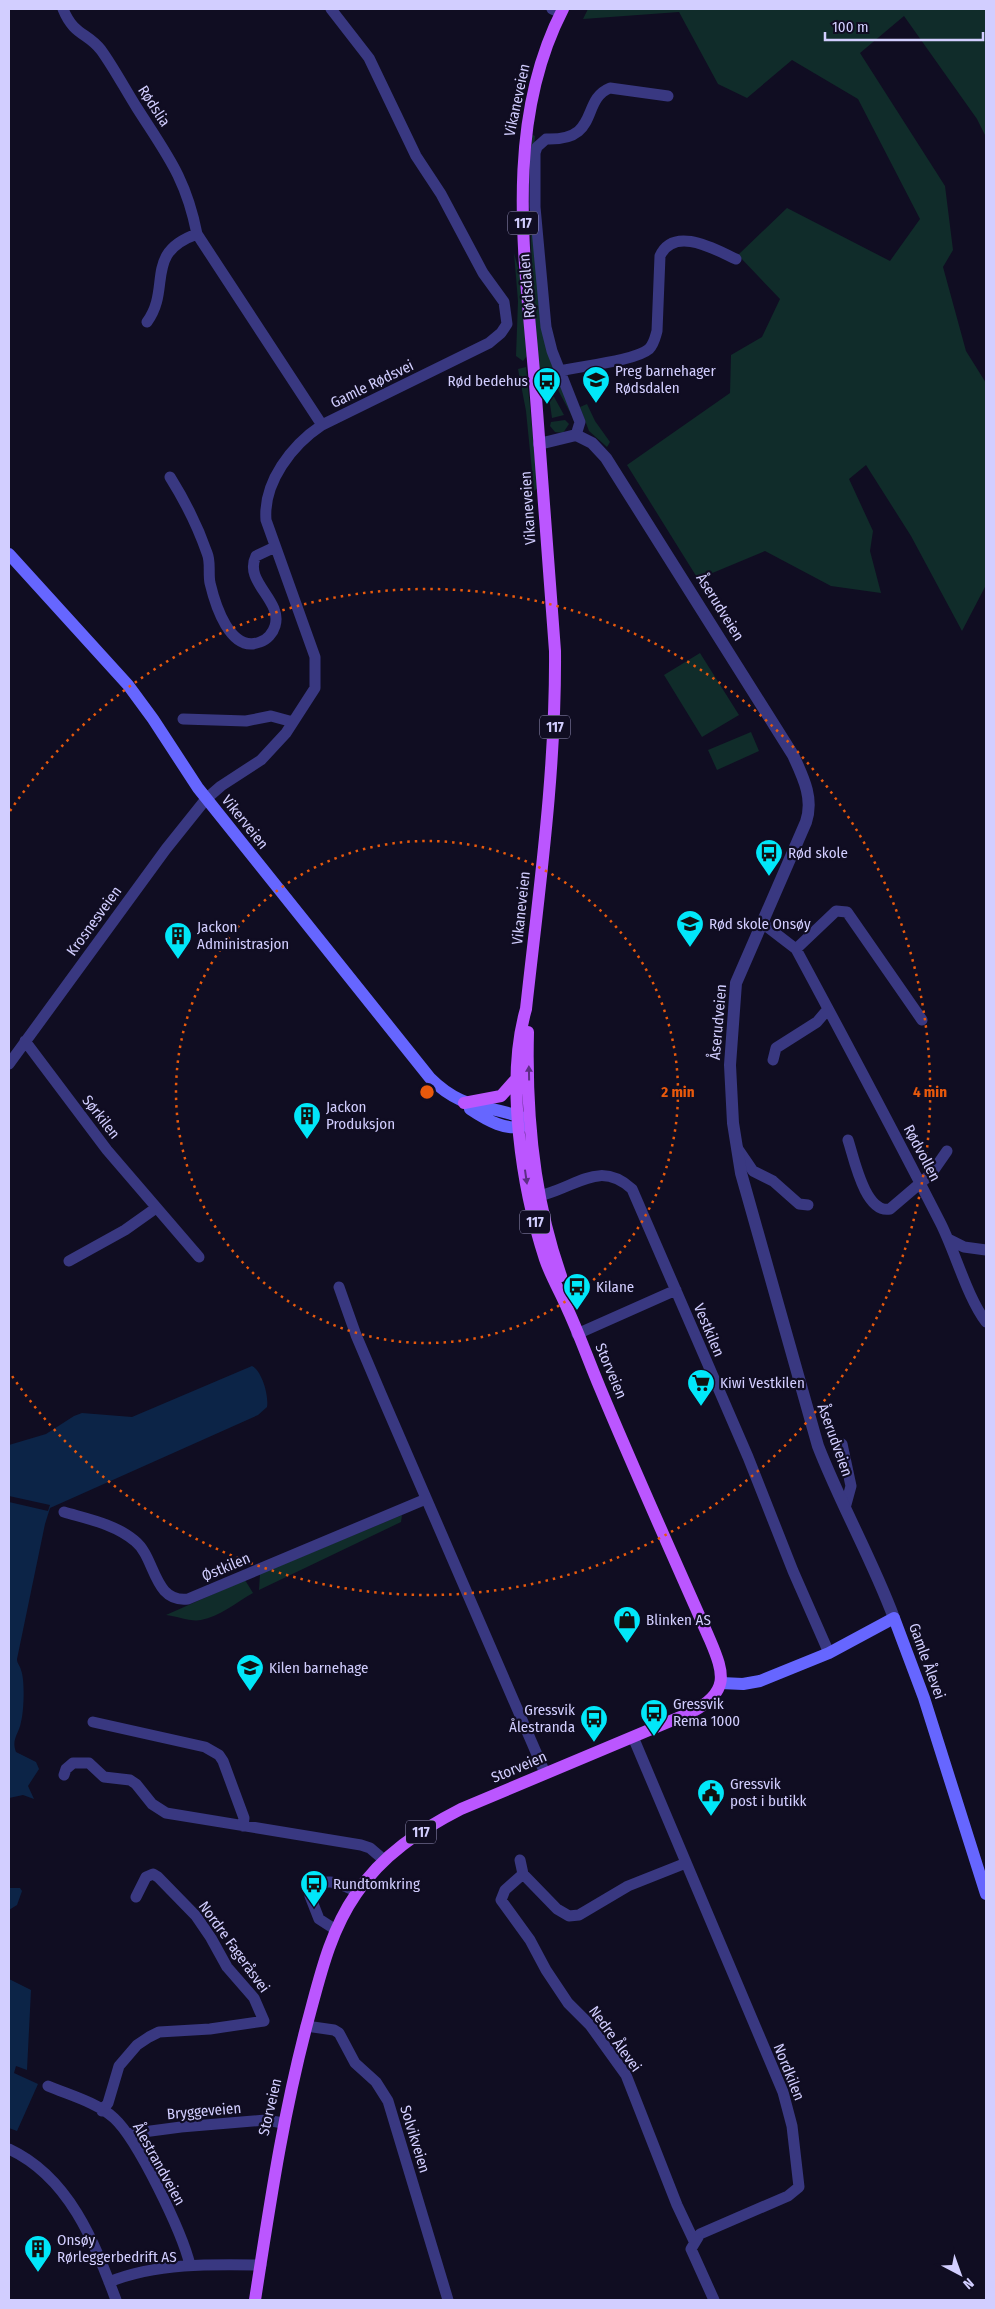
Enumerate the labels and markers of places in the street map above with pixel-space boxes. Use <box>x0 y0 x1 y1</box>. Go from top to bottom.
place label: Preg barnehager Rødsdalen <box>615 362 716 397</box>
school or university icon: Preg barnehager Rødsdalen <box>581 365 611 404</box>
bus stop icon: Rød bedehus <box>532 366 562 405</box>
place label: Rød bedehus <box>448 372 528 390</box>
bus stop icon: Rød skole <box>754 838 784 877</box>
place label: Rød skole <box>788 844 848 862</box>
school or university icon: Rød skole Onsøy <box>675 909 705 948</box>
place label: Rød skole Onsøy <box>709 915 811 933</box>
place label: Jackon Administrasjon <box>197 918 289 953</box>
building icon: Jackon Administrasjon <box>163 921 193 960</box>
centre of rings <box>418 1083 436 1101</box>
place label: Jackon Produksjon <box>326 1098 395 1133</box>
building icon: Jackon Produksjon <box>292 1101 322 1140</box>
bus stop icon: Kilane <box>562 1272 592 1311</box>
place label: Kilane <box>596 1278 634 1296</box>
supermarket icon: Kiwi Vestkilen <box>686 1368 716 1407</box>
place label: Kiwi Vestkilen <box>720 1374 805 1392</box>
shop icon: Blinken AS <box>612 1605 642 1644</box>
place label: Blinken AS <box>646 1611 711 1629</box>
school or university icon: Kilen barnehage <box>235 1653 265 1692</box>
place label: Kilen barnehage <box>269 1659 369 1677</box>
place label: Gressvik Rema 1000 <box>673 1695 740 1730</box>
bus stop icon: Gressvik Rema 1000 <box>639 1698 669 1737</box>
place label: Gressvik Ålestranda <box>509 1701 575 1736</box>
bus stop icon: Gressvik Ålestranda <box>579 1704 609 1743</box>
place label: Gressvik post i butikk <box>730 1775 807 1810</box>
public building icon: Gressvik post i butikk <box>696 1778 726 1817</box>
bus stop icon: Rundtomkring <box>299 1869 329 1908</box>
place label: Rundtomkring <box>333 1875 420 1893</box>
place label: Onsøy Rørleggerbedrift AS <box>57 2231 177 2266</box>
building icon: Onsøy Rørleggerbedrift AS <box>23 2234 53 2273</box>

